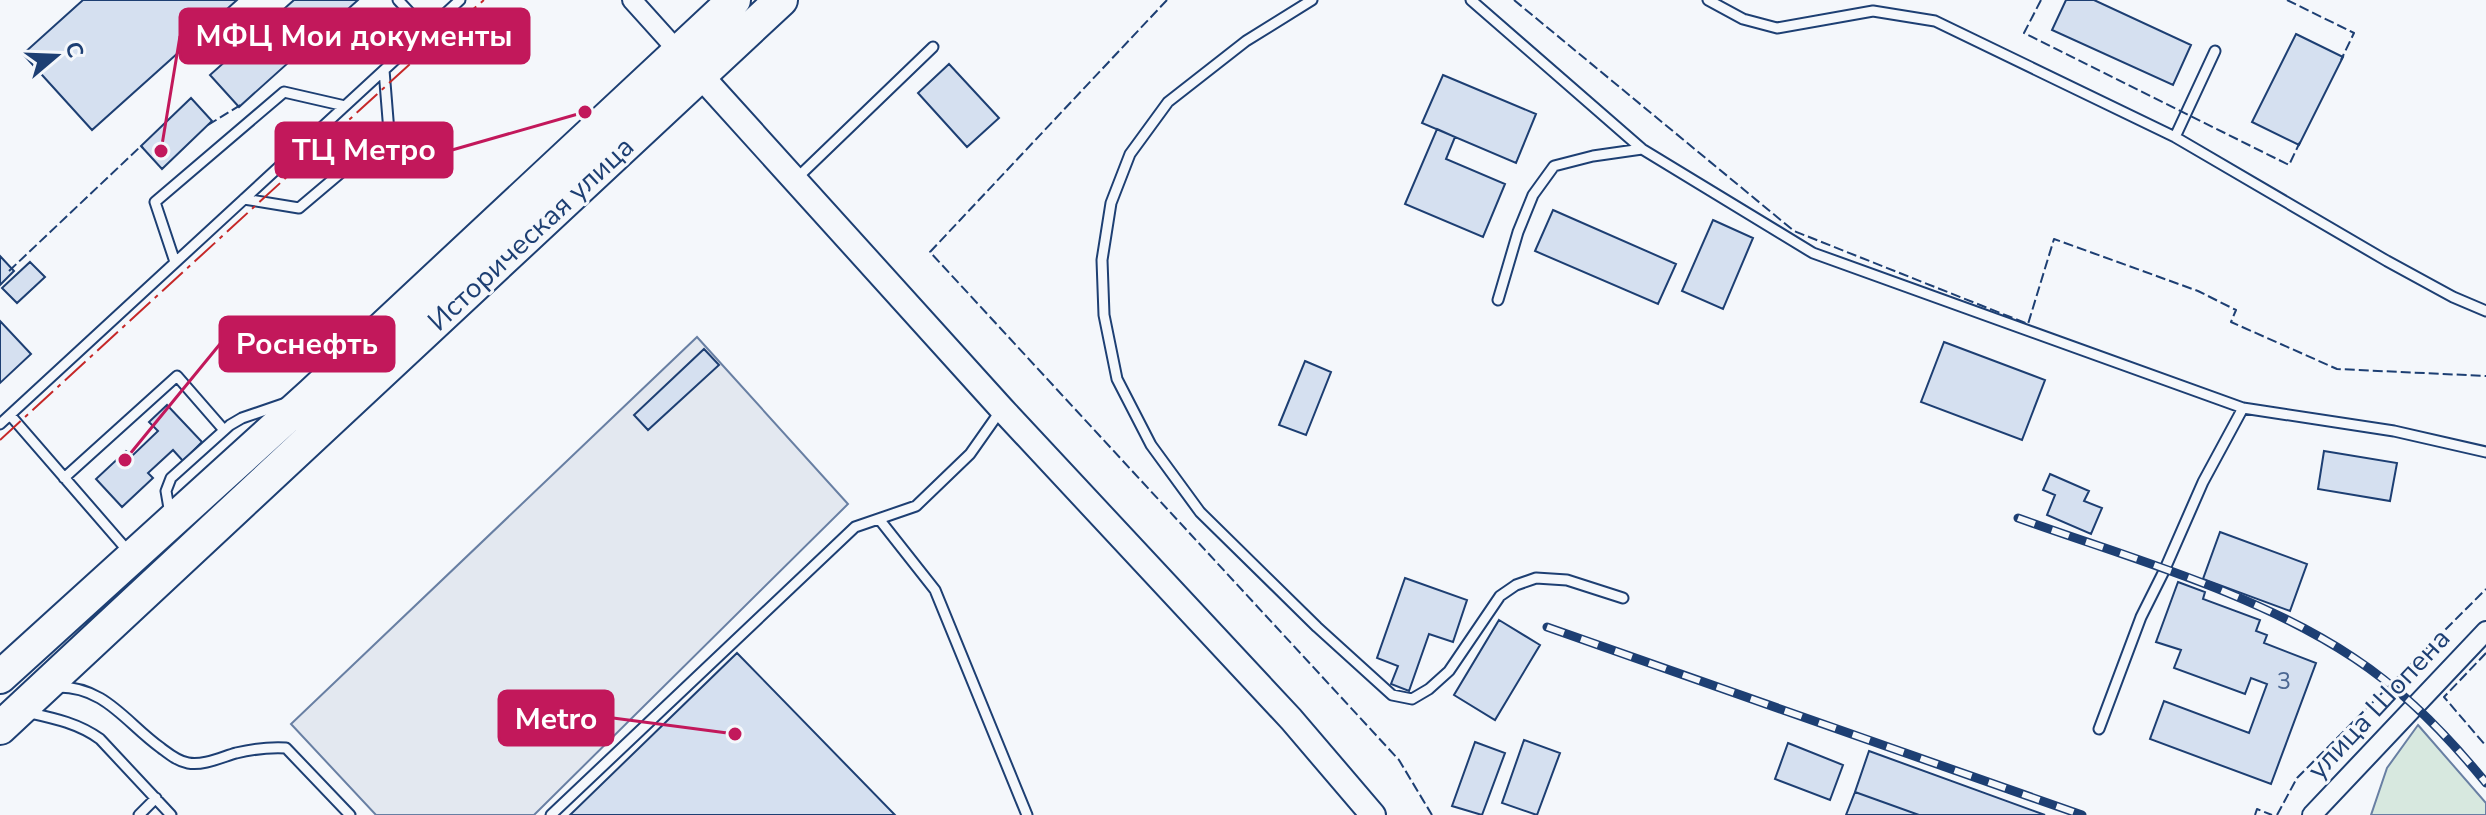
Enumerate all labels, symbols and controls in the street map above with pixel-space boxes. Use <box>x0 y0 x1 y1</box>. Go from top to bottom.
callout: МФЦ Мои документы <box>180 9 529 63</box>
north arrow <box>16 16 96 96</box>
text: МФЦ Мои документы <box>195 16 513 57</box>
text: С <box>57 38 91 62</box>
callout: ТЦ Метро <box>276 123 452 177</box>
street label: Историческая улица <box>420 128 642 340</box>
text: ТЦ Метро <box>292 130 436 171</box>
callout: Роснефть <box>220 317 394 371</box>
text: Роснефть <box>236 324 378 365</box>
street label: улица Шопена <box>2299 620 2459 788</box>
house number: 3 <box>2277 665 2291 697</box>
callout: Metro <box>499 691 613 745</box>
text: Metro <box>515 699 597 740</box>

